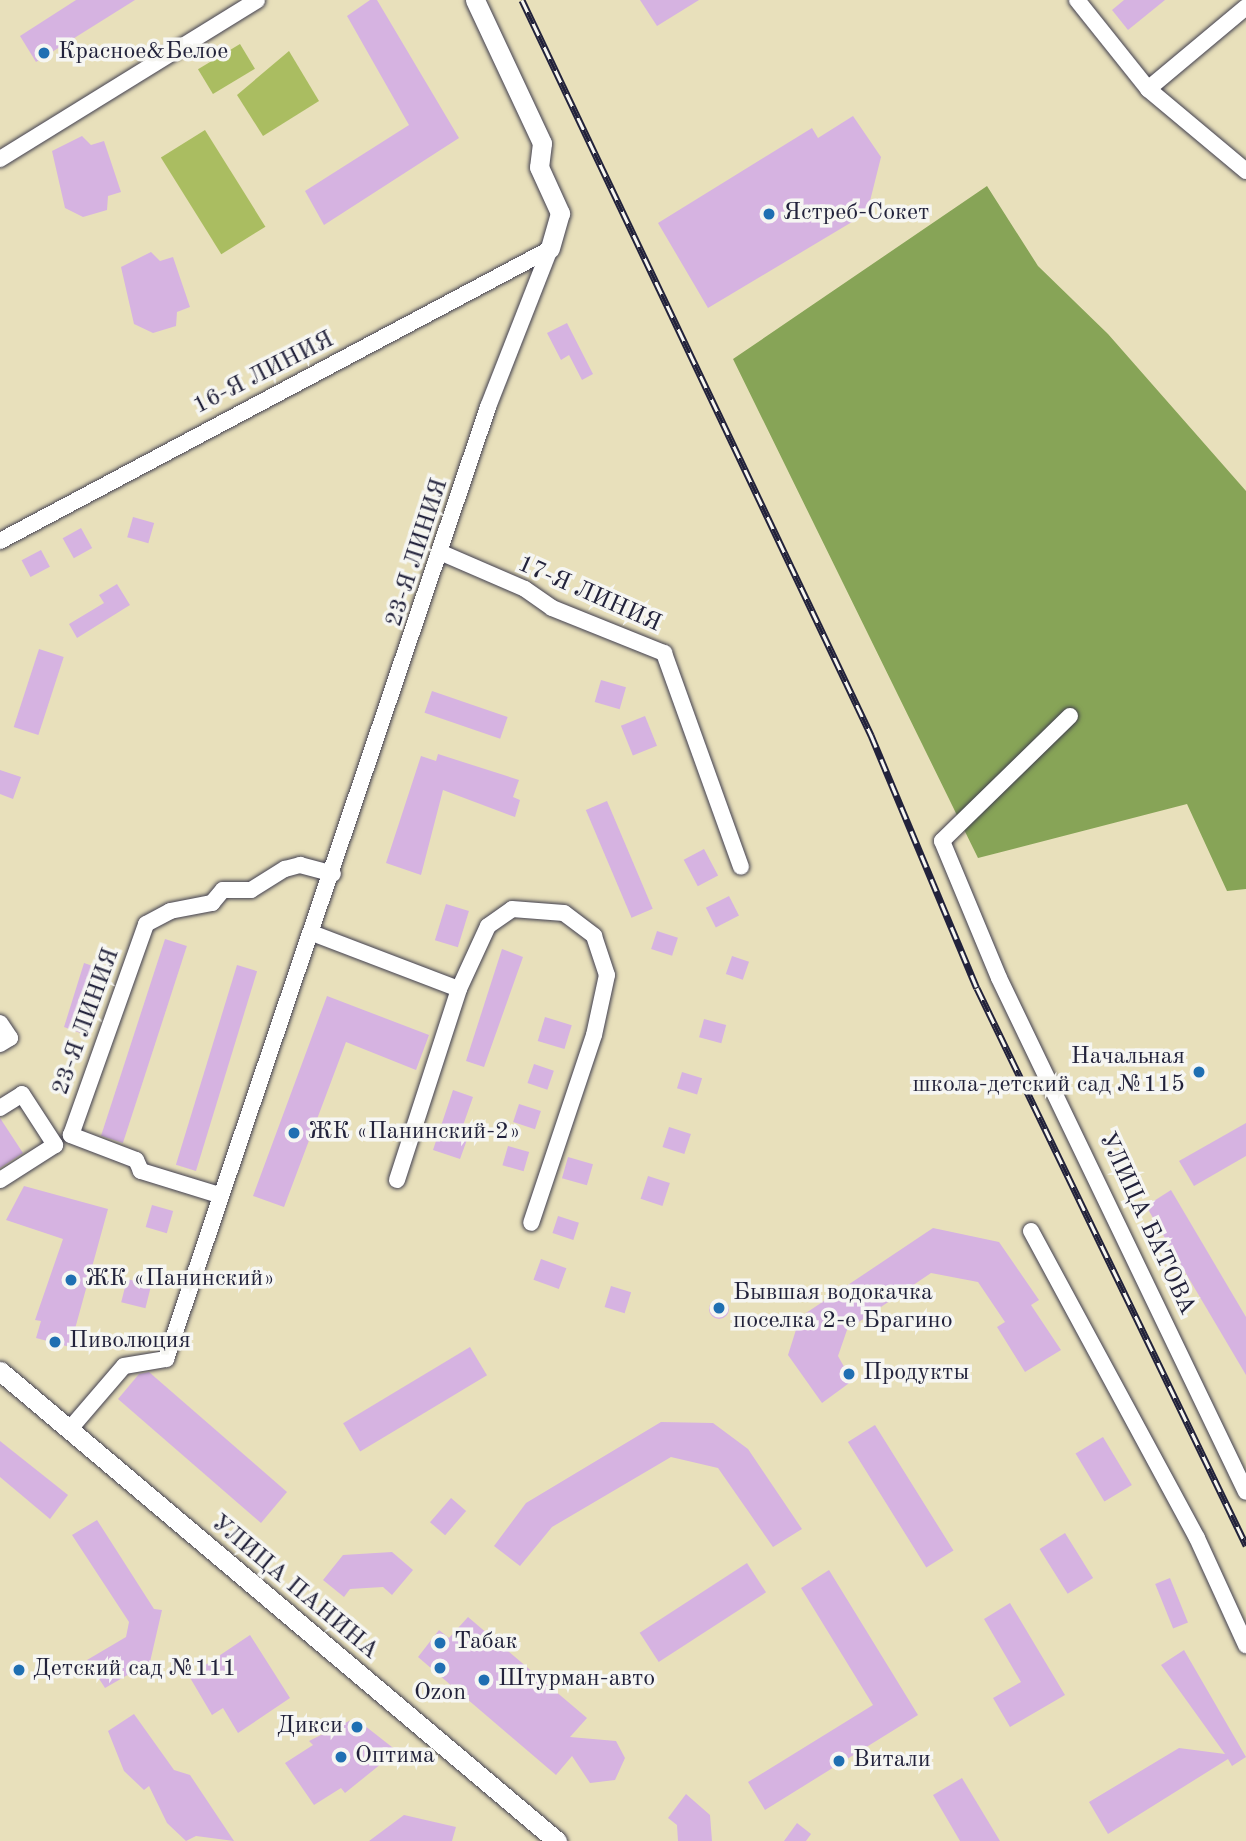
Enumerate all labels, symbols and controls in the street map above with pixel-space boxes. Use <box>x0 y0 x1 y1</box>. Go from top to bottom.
place label: Красное&Белое <box>58 39 228 67</box>
marker: Красное&Белое <box>36 45 52 61</box>
place label: Ястреб-Сокет <box>783 200 929 228</box>
marker: Ястреб-Сокет <box>761 206 777 222</box>
street label: 16-Я ЛИНИЯ <box>189 326 339 422</box>
street label: 23-Я ЛИНИЯ <box>381 475 455 631</box>
street label: 17-Я ЛИНИЯ <box>513 551 665 639</box>
street label: 23-Я ЛИНИЯ <box>47 945 127 1099</box>
place label: Начальная школа-детский сад №115 <box>913 1044 1185 1100</box>
marker: Начальная школа-детский сад №115 <box>1191 1064 1207 1080</box>
place label: ЖК «Панинский-2» <box>308 1119 521 1147</box>
marker: ЖК «Панинский-2» <box>286 1125 302 1141</box>
street label: УЛИЦА БАТОВА <box>1091 1128 1201 1320</box>
place label: ЖК «Панинский» <box>85 1266 275 1294</box>
marker: ЖК «Панинский» <box>63 1272 79 1288</box>
place label: Бывшая водокачка поселка 2-е Брагино <box>733 1280 953 1336</box>
marker: Бывшая водокачка поселка 2-е Брагино <box>711 1300 727 1316</box>
place label: Пиволюция <box>69 1328 191 1356</box>
marker: Пиволюция <box>47 1334 63 1350</box>
place label: Продукты <box>863 1360 969 1388</box>
marker: Продукты <box>841 1366 857 1382</box>
street label: УЛИЦА ПАНИНА <box>204 1510 384 1666</box>
place label: Табак <box>454 1629 518 1657</box>
marker: Табак <box>432 1635 448 1651</box>
place label: Детский сад №111 <box>33 1656 236 1684</box>
marker: Ozon <box>432 1660 448 1676</box>
marker: Детский сад №111 <box>11 1662 27 1678</box>
place label: Штурман-авто <box>498 1666 655 1694</box>
marker: Штурман-авто <box>476 1672 492 1688</box>
place label: Ozon <box>414 1680 466 1708</box>
place label: Дикси <box>277 1713 343 1741</box>
marker: Дикси <box>349 1719 365 1735</box>
place label: Оптима <box>355 1743 435 1771</box>
place label: Витали <box>853 1747 931 1775</box>
marker: Оптима <box>333 1749 349 1765</box>
marker: Витали <box>831 1753 847 1769</box>

